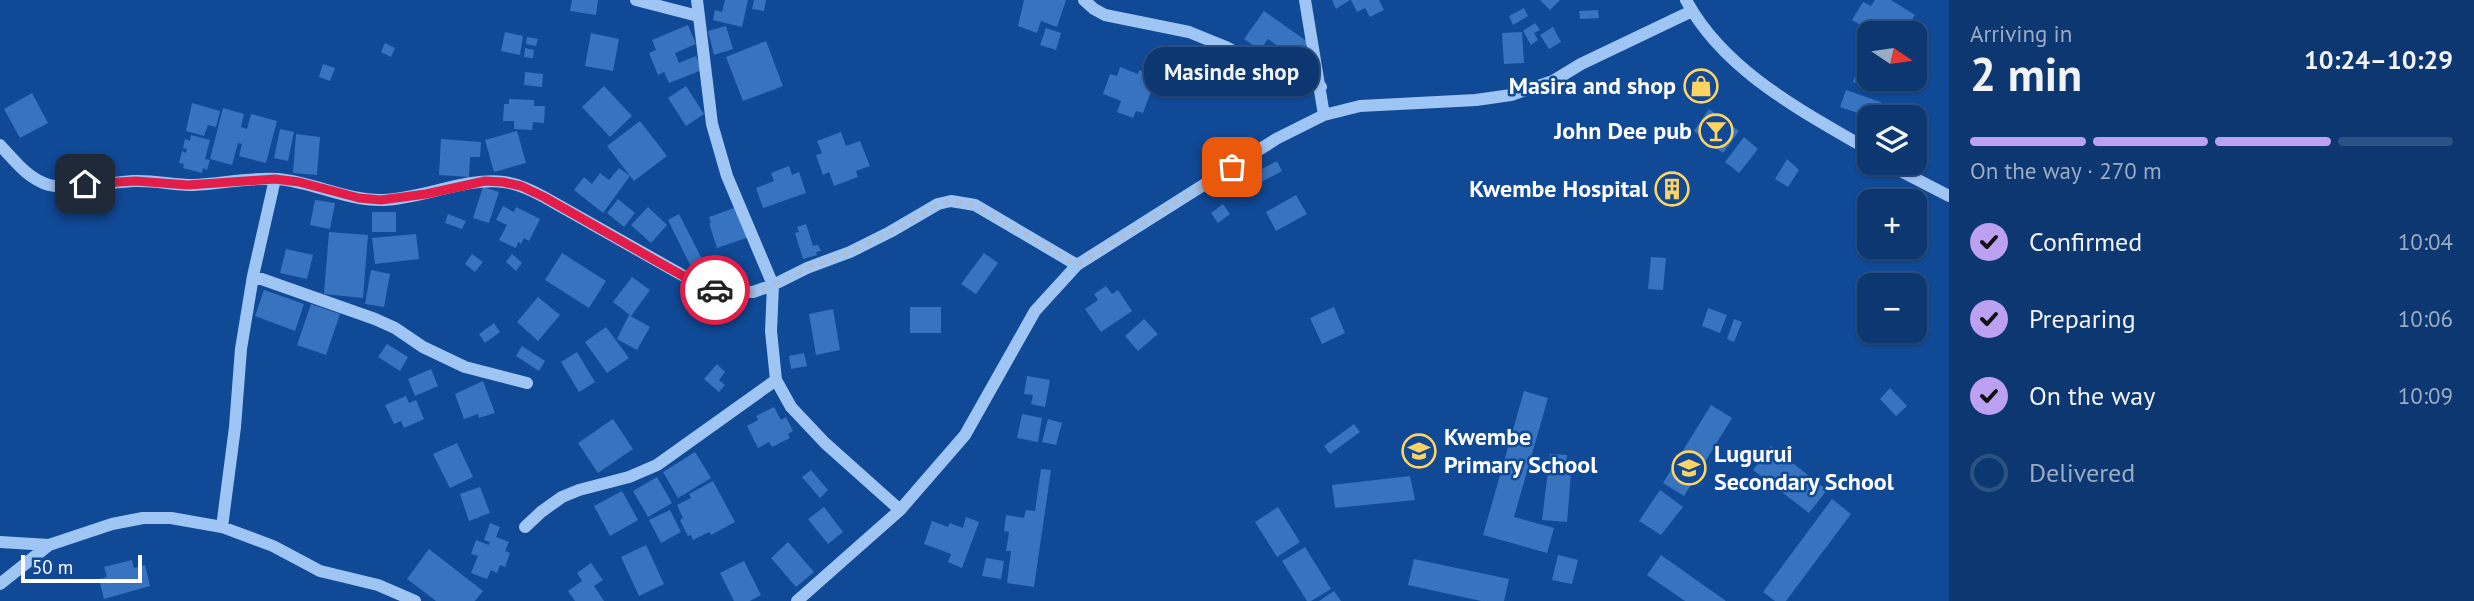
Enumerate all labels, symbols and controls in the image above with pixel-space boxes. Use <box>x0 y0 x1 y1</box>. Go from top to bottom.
text: Arriving in <box>1970 19 2072 48</box>
north arrow <box>1857 21 1927 91</box>
map controls <box>1857 21 1927 343</box>
text: 10:24–10:29 <box>2304 43 2453 76</box>
text: 2 min <box>1970 44 2082 104</box>
callout: Masinde shop <box>1144 48 1320 97</box>
text: Masinde shop <box>1164 57 1299 86</box>
shop icon: Masira and shop <box>1682 67 1720 105</box>
place label: Masira and shop <box>1509 70 1676 101</box>
button: layers <box>1857 105 1927 175</box>
bar icon: John Dee pub <box>1697 112 1735 150</box>
place label: John Dee pub <box>1553 115 1692 146</box>
pin <box>1202 137 1262 197</box>
icon: bag <box>1213 148 1251 186</box>
pin <box>55 154 115 214</box>
text: On the way · 270 m <box>1970 156 2162 185</box>
icon: home <box>66 165 104 203</box>
building icon: Kwembe Hospital <box>1653 170 1691 208</box>
place label: Kwembe Hospital <box>1469 173 1649 204</box>
button: + <box>1857 189 1927 259</box>
icon: check <box>1970 223 2008 261</box>
text: Confirmed <box>2029 225 2142 258</box>
text: 10:04 <box>2398 227 2453 256</box>
courier <box>680 255 750 325</box>
icon: car <box>696 271 734 309</box>
button: − <box>1857 273 1927 343</box>
icon: check <box>1970 300 2008 338</box>
text: Preparing <box>2029 302 2136 335</box>
text: 10:06 <box>2398 304 2453 333</box>
icon: check <box>1970 377 2008 415</box>
text: On the way <box>2029 379 2155 412</box>
text: 10:09 <box>2398 381 2453 410</box>
place label: Kwembe Primary School <box>1444 421 1598 480</box>
school or university icon: Kwembe Primary School <box>1400 432 1438 470</box>
place label: Lugurui Secondary School <box>1714 438 1895 497</box>
school or university icon: Lugurui Secondary School <box>1670 449 1708 487</box>
text: Delivered <box>2029 456 2135 489</box>
scale bar <box>21 552 142 584</box>
text: 50 m <box>32 555 73 579</box>

